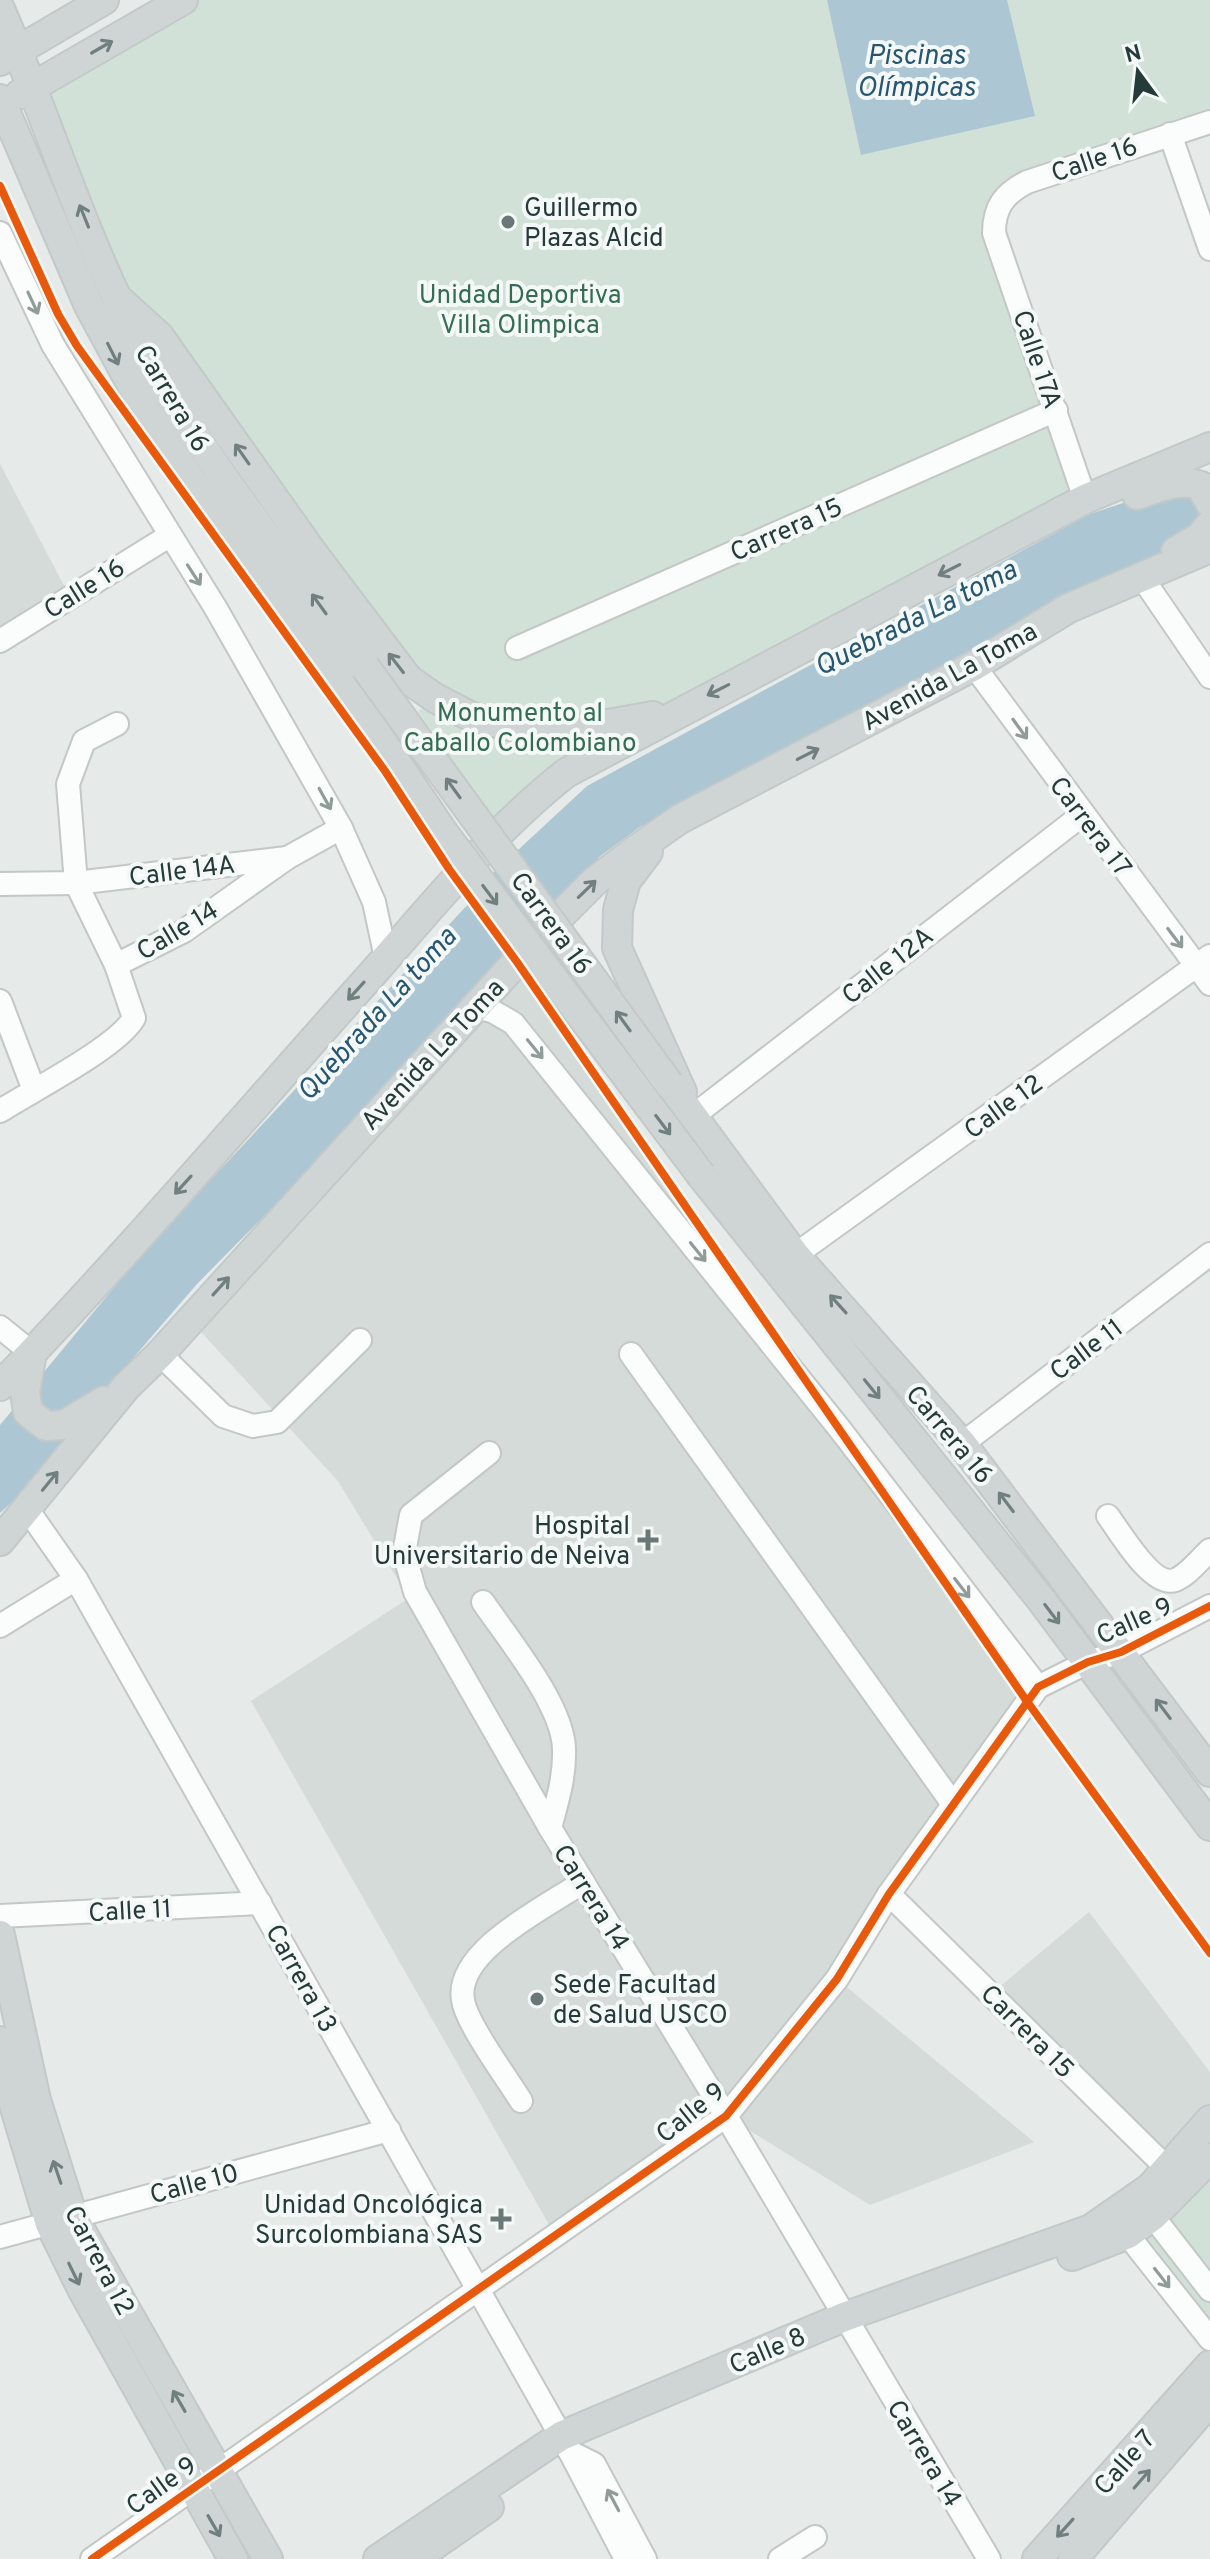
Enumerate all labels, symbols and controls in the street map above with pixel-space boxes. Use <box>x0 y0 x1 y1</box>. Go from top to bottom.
north arrow <box>1098 32 1178 112</box>
one-way arrow <box>90 39 113 55</box>
water label: Piscinas Olímpicas <box>857 39 976 107</box>
text: N <box>1122 40 1145 70</box>
street label: Calle 16 <box>1047 131 1142 192</box>
place label: Guillermo Plazas Alcid <box>524 193 664 256</box>
one-way arrow <box>76 204 91 229</box>
marker: Guillermo Plazas Alcid <box>499 213 517 231</box>
park label: Unidad Deportiva Villa Olimpica <box>419 280 621 343</box>
one-way arrow <box>26 291 41 315</box>
street label: Calle 17A <box>1003 306 1068 413</box>
street label: Carrera 16 <box>126 340 216 459</box>
one-way arrow <box>106 342 122 366</box>
one-way arrow <box>234 443 251 465</box>
street label: Carrera 15 <box>726 492 848 571</box>
street label: Calle 16 <box>39 552 132 628</box>
water label: Quebrada La toma <box>809 553 1024 686</box>
one-way arrow <box>186 563 202 585</box>
one-way arrow <box>937 563 961 578</box>
one-way arrow <box>310 594 327 616</box>
street label: Avenida La Toma <box>857 616 1044 740</box>
one-way arrow <box>388 653 405 674</box>
one-way arrow <box>707 683 731 699</box>
park label: Monumento al Caballo Colombiano <box>404 698 636 761</box>
one-way arrow <box>1011 718 1028 740</box>
one-way arrow <box>795 745 819 761</box>
street label: Carrera 17 <box>1041 771 1137 884</box>
one-way arrow <box>445 778 462 800</box>
one-way arrow <box>318 787 334 810</box>
street label: Calle 14A <box>127 850 237 895</box>
street label: Carrera 16 <box>502 867 598 982</box>
one-way arrow <box>577 880 596 899</box>
one-way arrow <box>481 883 498 905</box>
street label: Calle 14 <box>131 895 225 969</box>
water label: Quebrada La toma <box>291 920 466 1110</box>
street label: Calle 12A <box>836 921 941 1013</box>
one-way arrow <box>1166 927 1183 948</box>
street label: Avenida La Toma <box>355 973 513 1139</box>
one-way arrow <box>348 981 366 1001</box>
one-way arrow <box>615 1011 632 1032</box>
one-way arrow <box>525 1039 543 1060</box>
street label: Calle 12 <box>958 1068 1051 1148</box>
one-way arrow <box>655 1113 672 1135</box>
one-way arrow <box>173 1175 192 1195</box>
one-way arrow <box>689 1241 706 1262</box>
one-way arrow <box>211 1276 230 1297</box>
one-way arrow <box>829 1295 847 1315</box>
street label: Calle 11 <box>1044 1313 1131 1389</box>
one-way arrow <box>863 1378 881 1398</box>
street label: Carrera 16 <box>897 1379 999 1492</box>
one-way arrow <box>41 1471 58 1492</box>
one-way arrow <box>998 1492 1015 1513</box>
place label: Hospital Universitario de Neiva <box>374 1511 630 1574</box>
marker: Hospital Universitario de Neiva <box>637 1529 659 1551</box>
one-way arrow <box>954 1577 971 1599</box>
street label: Calle 9 <box>1092 1591 1178 1654</box>
one-way arrow <box>1043 1603 1060 1624</box>
one-way arrow <box>1155 1699 1172 1721</box>
street label: Carrera 14 <box>544 1839 635 1958</box>
street label: Calle 11 <box>88 1894 173 1931</box>
street label: Carrera 13 <box>256 1919 343 2039</box>
place label: Sede Facultad de Salud USCO <box>553 1970 728 2033</box>
street label: Carrera 15 <box>972 1979 1080 2087</box>
marker: Sede Facultad de Salud USCO <box>528 1990 546 2008</box>
street label: Calle 9 <box>650 2076 733 2152</box>
street label: Calle 10 <box>147 2158 243 2213</box>
one-way arrow <box>49 2160 64 2185</box>
place label: Unidad Oncológica Surcolombiana SAS <box>255 2190 483 2253</box>
street label: Carrera 12 <box>55 2201 140 2322</box>
marker: Unidad Oncológica Surcolombiana SAS <box>490 2208 512 2230</box>
one-way arrow <box>67 2262 83 2286</box>
one-way arrow <box>1153 2267 1170 2288</box>
street label: Calle 8 <box>725 2321 811 2383</box>
one-way arrow <box>171 2390 187 2413</box>
street label: Carrera 14 <box>878 2395 968 2514</box>
street label: Calle 7 <box>1088 2424 1164 2503</box>
street label: Calle 9 <box>121 2450 204 2524</box>
one-way arrow <box>1133 2470 1151 2490</box>
one-way arrow <box>605 2488 621 2512</box>
one-way arrow <box>206 2514 222 2537</box>
one-way arrow <box>1056 2517 1075 2538</box>

